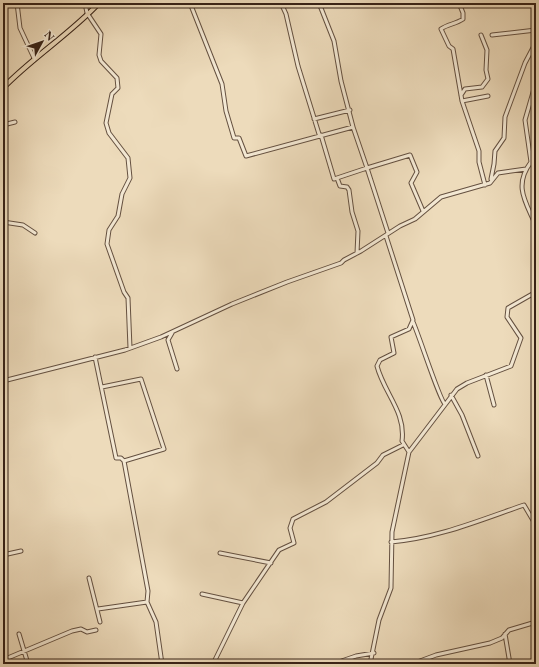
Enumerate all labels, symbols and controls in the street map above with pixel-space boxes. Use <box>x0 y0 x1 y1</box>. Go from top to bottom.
north arrow <box>22 22 62 62</box>
text: N <box>41 28 58 44</box>

